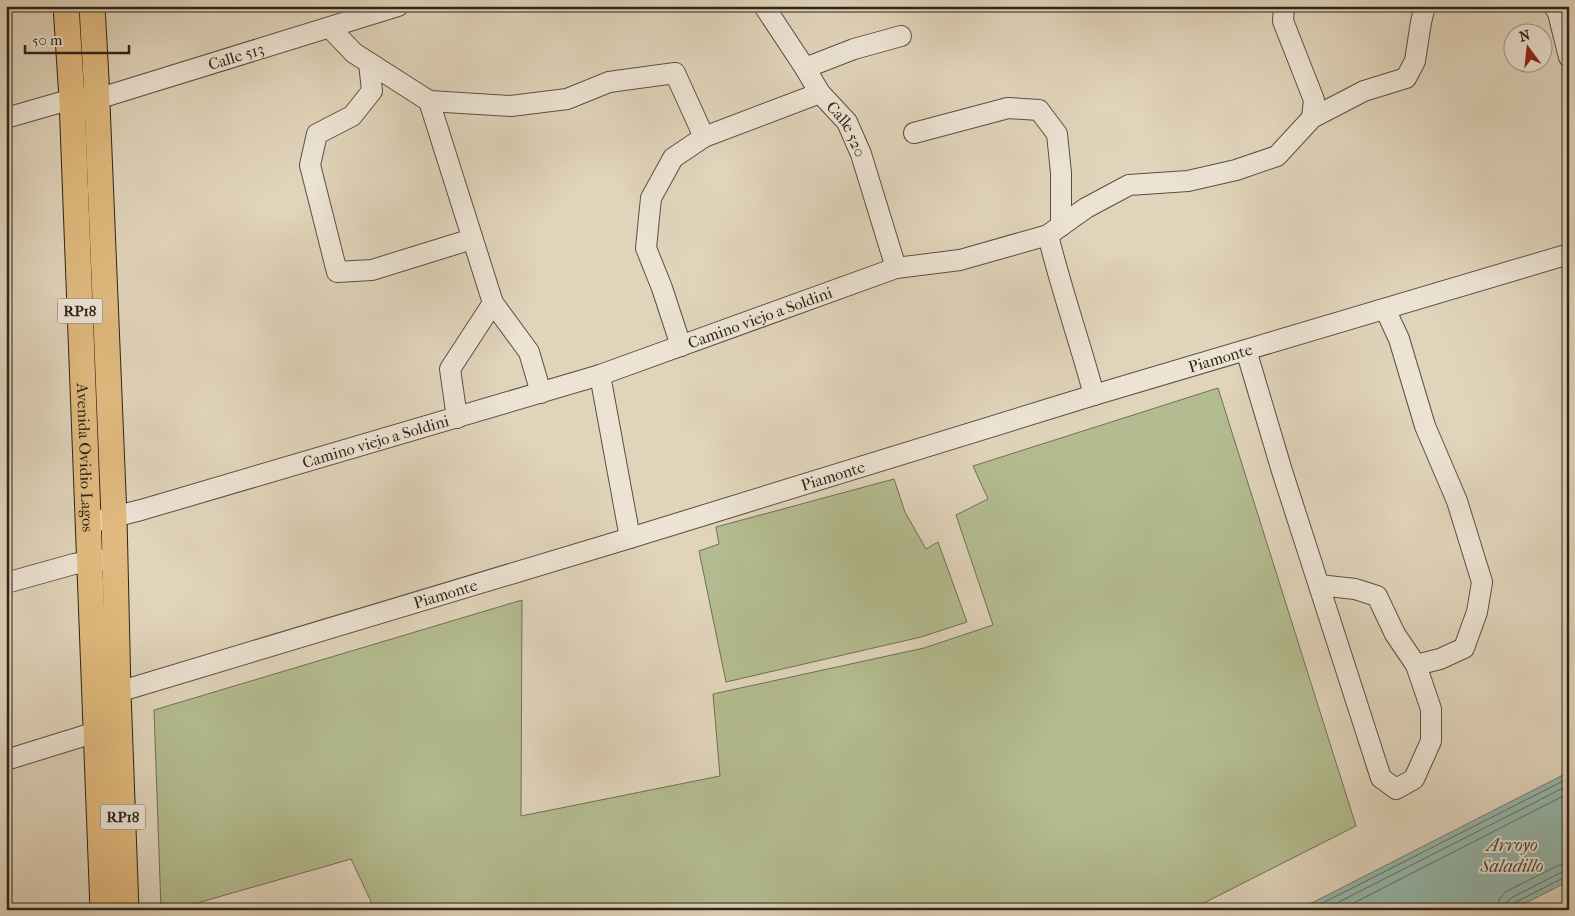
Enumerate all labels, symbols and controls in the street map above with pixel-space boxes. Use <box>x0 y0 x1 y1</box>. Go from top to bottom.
scale bar <box>25 22 129 54</box>
north arrow <box>1502 22 1552 72</box>
text: N <box>1517 26 1532 46</box>
text: 50 m <box>32 31 63 49</box>
street label: Calle 513 <box>206 39 266 74</box>
street label: Calle 520 <box>823 97 871 160</box>
street label: Camino viejo a Soldini <box>685 282 835 352</box>
road number: RP18 <box>58 298 102 324</box>
street label: Piamonte <box>1186 339 1255 376</box>
street label: Avenida Ovidio Lagos <box>73 382 98 532</box>
street label: Camino viejo a Soldini <box>300 410 451 472</box>
street label: Piamonte <box>799 457 867 494</box>
street label: Piamonte <box>411 575 480 612</box>
road number: RP18 <box>100 804 146 830</box>
water label: Arroyo Saladillo <box>1480 835 1543 877</box>

